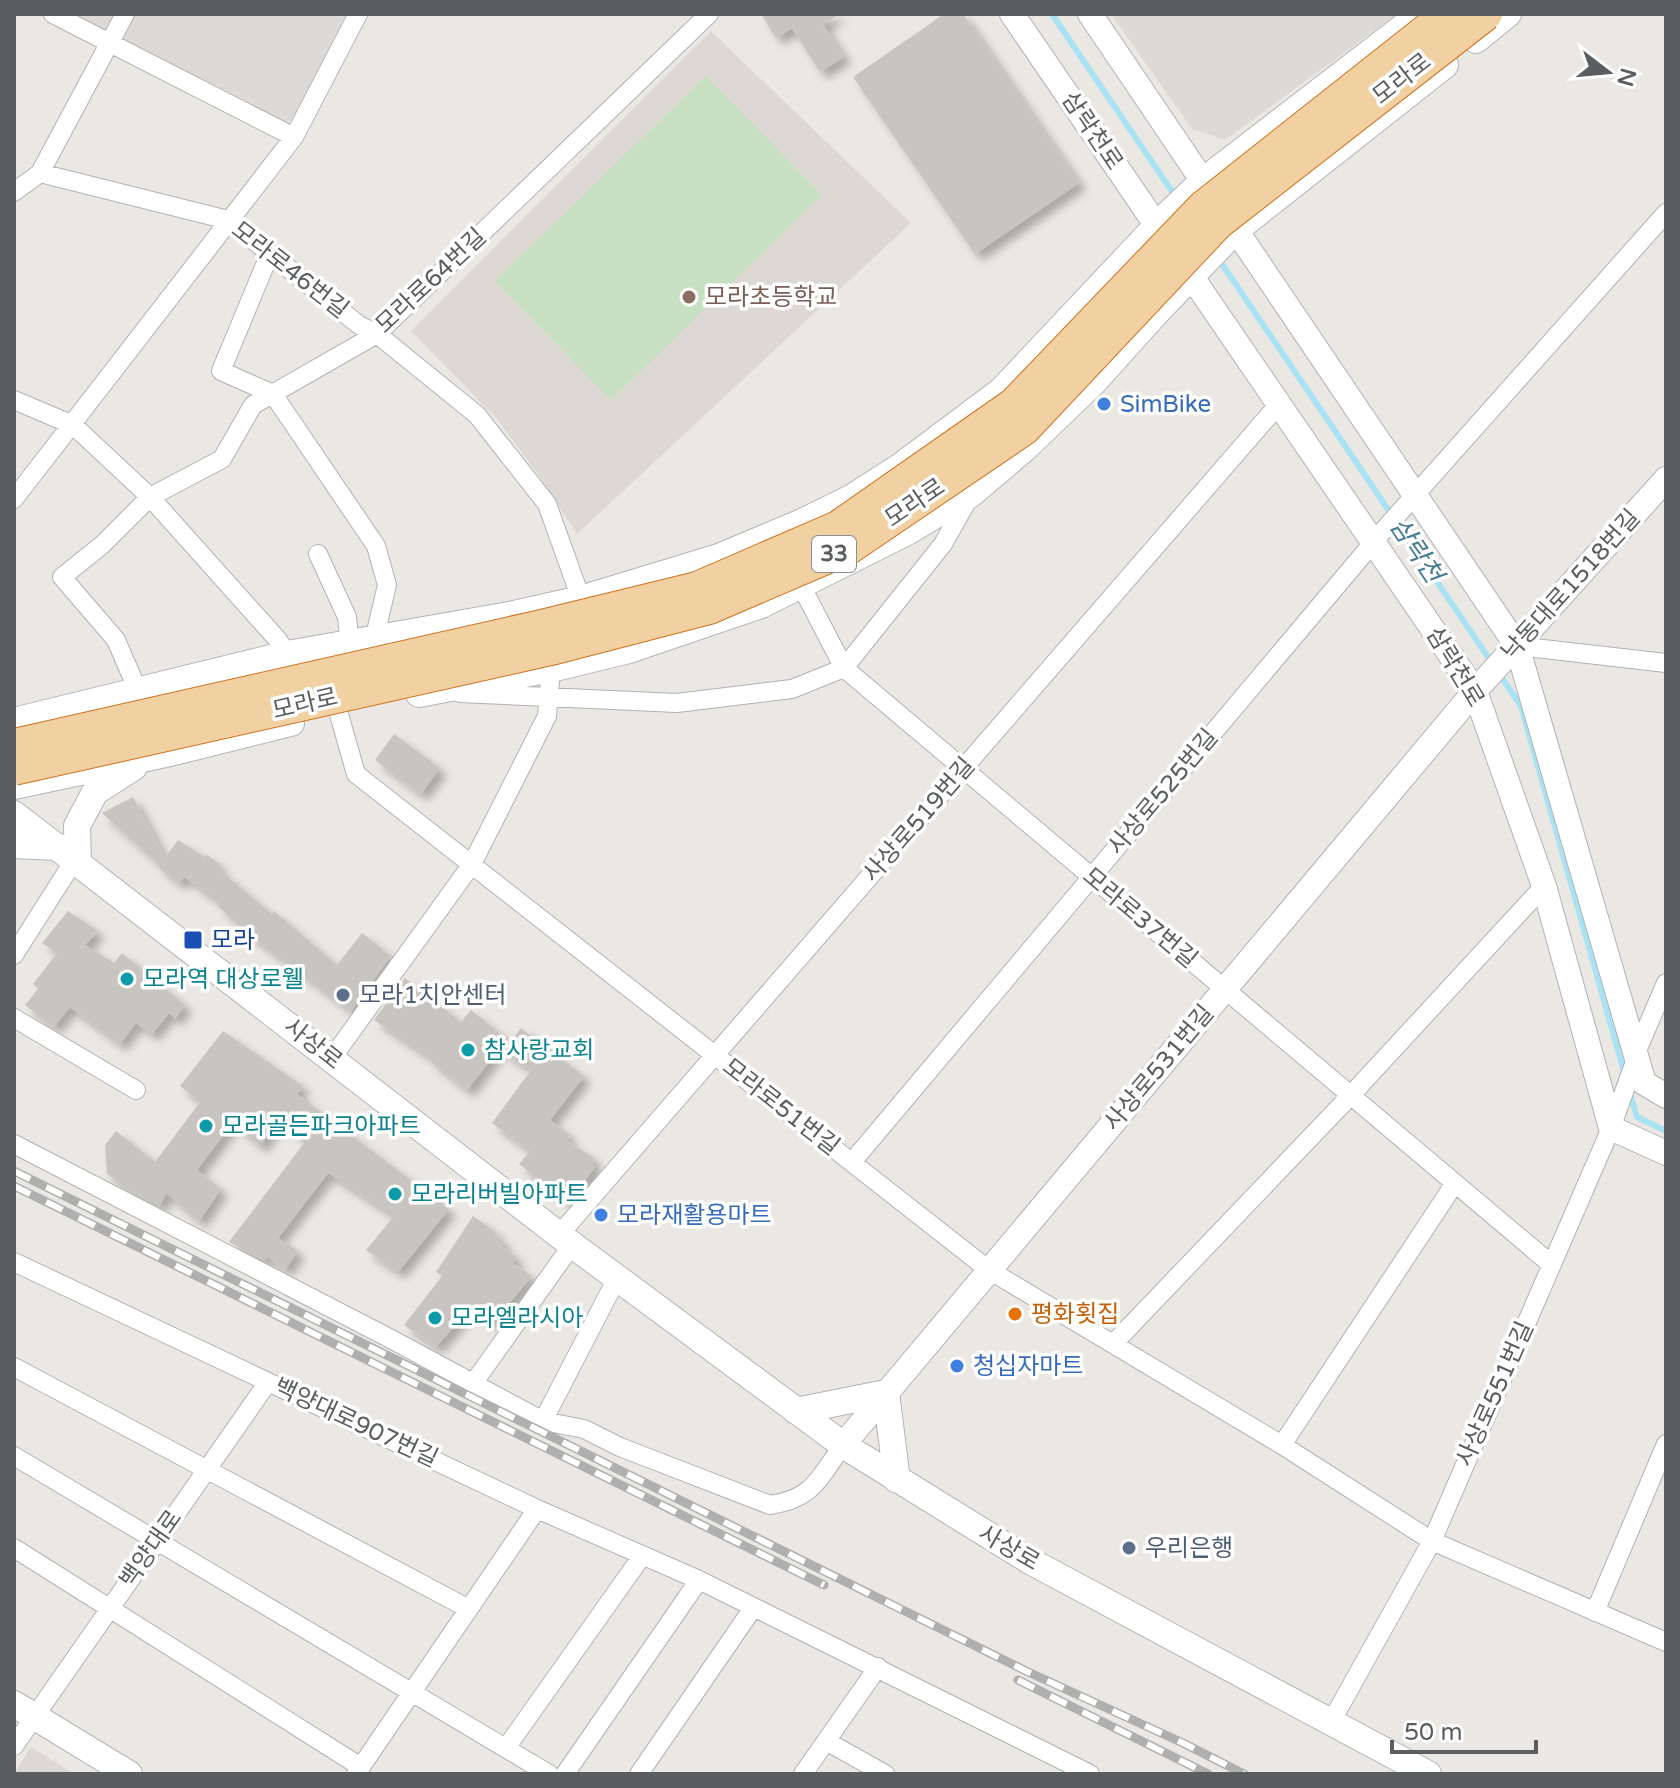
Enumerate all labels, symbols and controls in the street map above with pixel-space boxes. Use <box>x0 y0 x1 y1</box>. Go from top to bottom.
north arrow <box>1568 32 1648 112</box>
street label: 모라로 <box>1367 47 1437 111</box>
text: N <box>1611 65 1641 89</box>
street label: 삼락천로 <box>1055 86 1129 176</box>
street label: 모라로46번길 <box>226 215 354 325</box>
street label: 모라로64번길 <box>370 222 492 340</box>
place label: 모라초등학교 <box>705 283 837 312</box>
marker: 모라초등학교 <box>680 288 698 306</box>
place label: SimBike <box>1120 390 1211 419</box>
marker: SimBike <box>1095 395 1113 413</box>
street label: 모라로 <box>879 472 951 534</box>
street label: 낙동대로1518번길 <box>1496 504 1646 666</box>
water label: 삼락천 <box>1383 512 1451 591</box>
road number: 33 <box>812 536 856 572</box>
street label: 삼락천로 <box>1420 622 1490 712</box>
street label: 모라로 <box>269 682 341 726</box>
street label: 사상로525번길 <box>1102 723 1224 861</box>
street label: 사상로519번길 <box>857 752 981 888</box>
street label: 모라로37번길 <box>1077 862 1203 974</box>
place label: 모라 <box>211 926 255 955</box>
marker: 모라 <box>182 929 204 951</box>
place label: 모라역 대상로웰 <box>143 965 304 994</box>
marker: 모라역 대상로웰 <box>118 970 136 988</box>
place label: 모라1치안센터 <box>359 981 507 1010</box>
marker: 모라1치안센터 <box>334 986 352 1004</box>
street label: 사상로531번길 <box>1098 999 1220 1137</box>
street label: 사상로 <box>278 1012 348 1076</box>
place label: 참사랑교회 <box>484 1036 594 1065</box>
marker: 참사랑교회 <box>459 1041 477 1059</box>
street label: 모라로51번길 <box>717 1052 845 1162</box>
place label: 모라골든파크아파트 <box>222 1112 421 1141</box>
marker: 모라골든파크아파트 <box>197 1117 215 1135</box>
place label: 모라리버빌아파트 <box>411 1180 588 1209</box>
marker: 모라리버빌아파트 <box>386 1185 404 1203</box>
place label: 모라재활용마트 <box>617 1201 772 1230</box>
marker: 모라재활용마트 <box>592 1206 610 1224</box>
place label: 평화횟집 <box>1031 1300 1119 1329</box>
place label: 모라엘라시아 <box>451 1304 583 1333</box>
marker: 평화횟집 <box>1006 1305 1024 1323</box>
marker: 모라엘라시아 <box>426 1309 444 1327</box>
street label: 사상로551번길 <box>1450 1317 1540 1471</box>
place label: 청십자마트 <box>973 1352 1083 1381</box>
marker: 청십자마트 <box>948 1357 966 1375</box>
street label: 백양대로907번길 <box>269 1372 443 1474</box>
street label: 백양대로 <box>114 1505 188 1593</box>
street label: 사상로 <box>973 1519 1045 1577</box>
place label: 우리은행 <box>1145 1534 1233 1563</box>
marker: 우리은행 <box>1120 1539 1138 1557</box>
scale bar <box>1392 1704 1536 1754</box>
text: 50 m <box>1404 1718 1462 1747</box>

